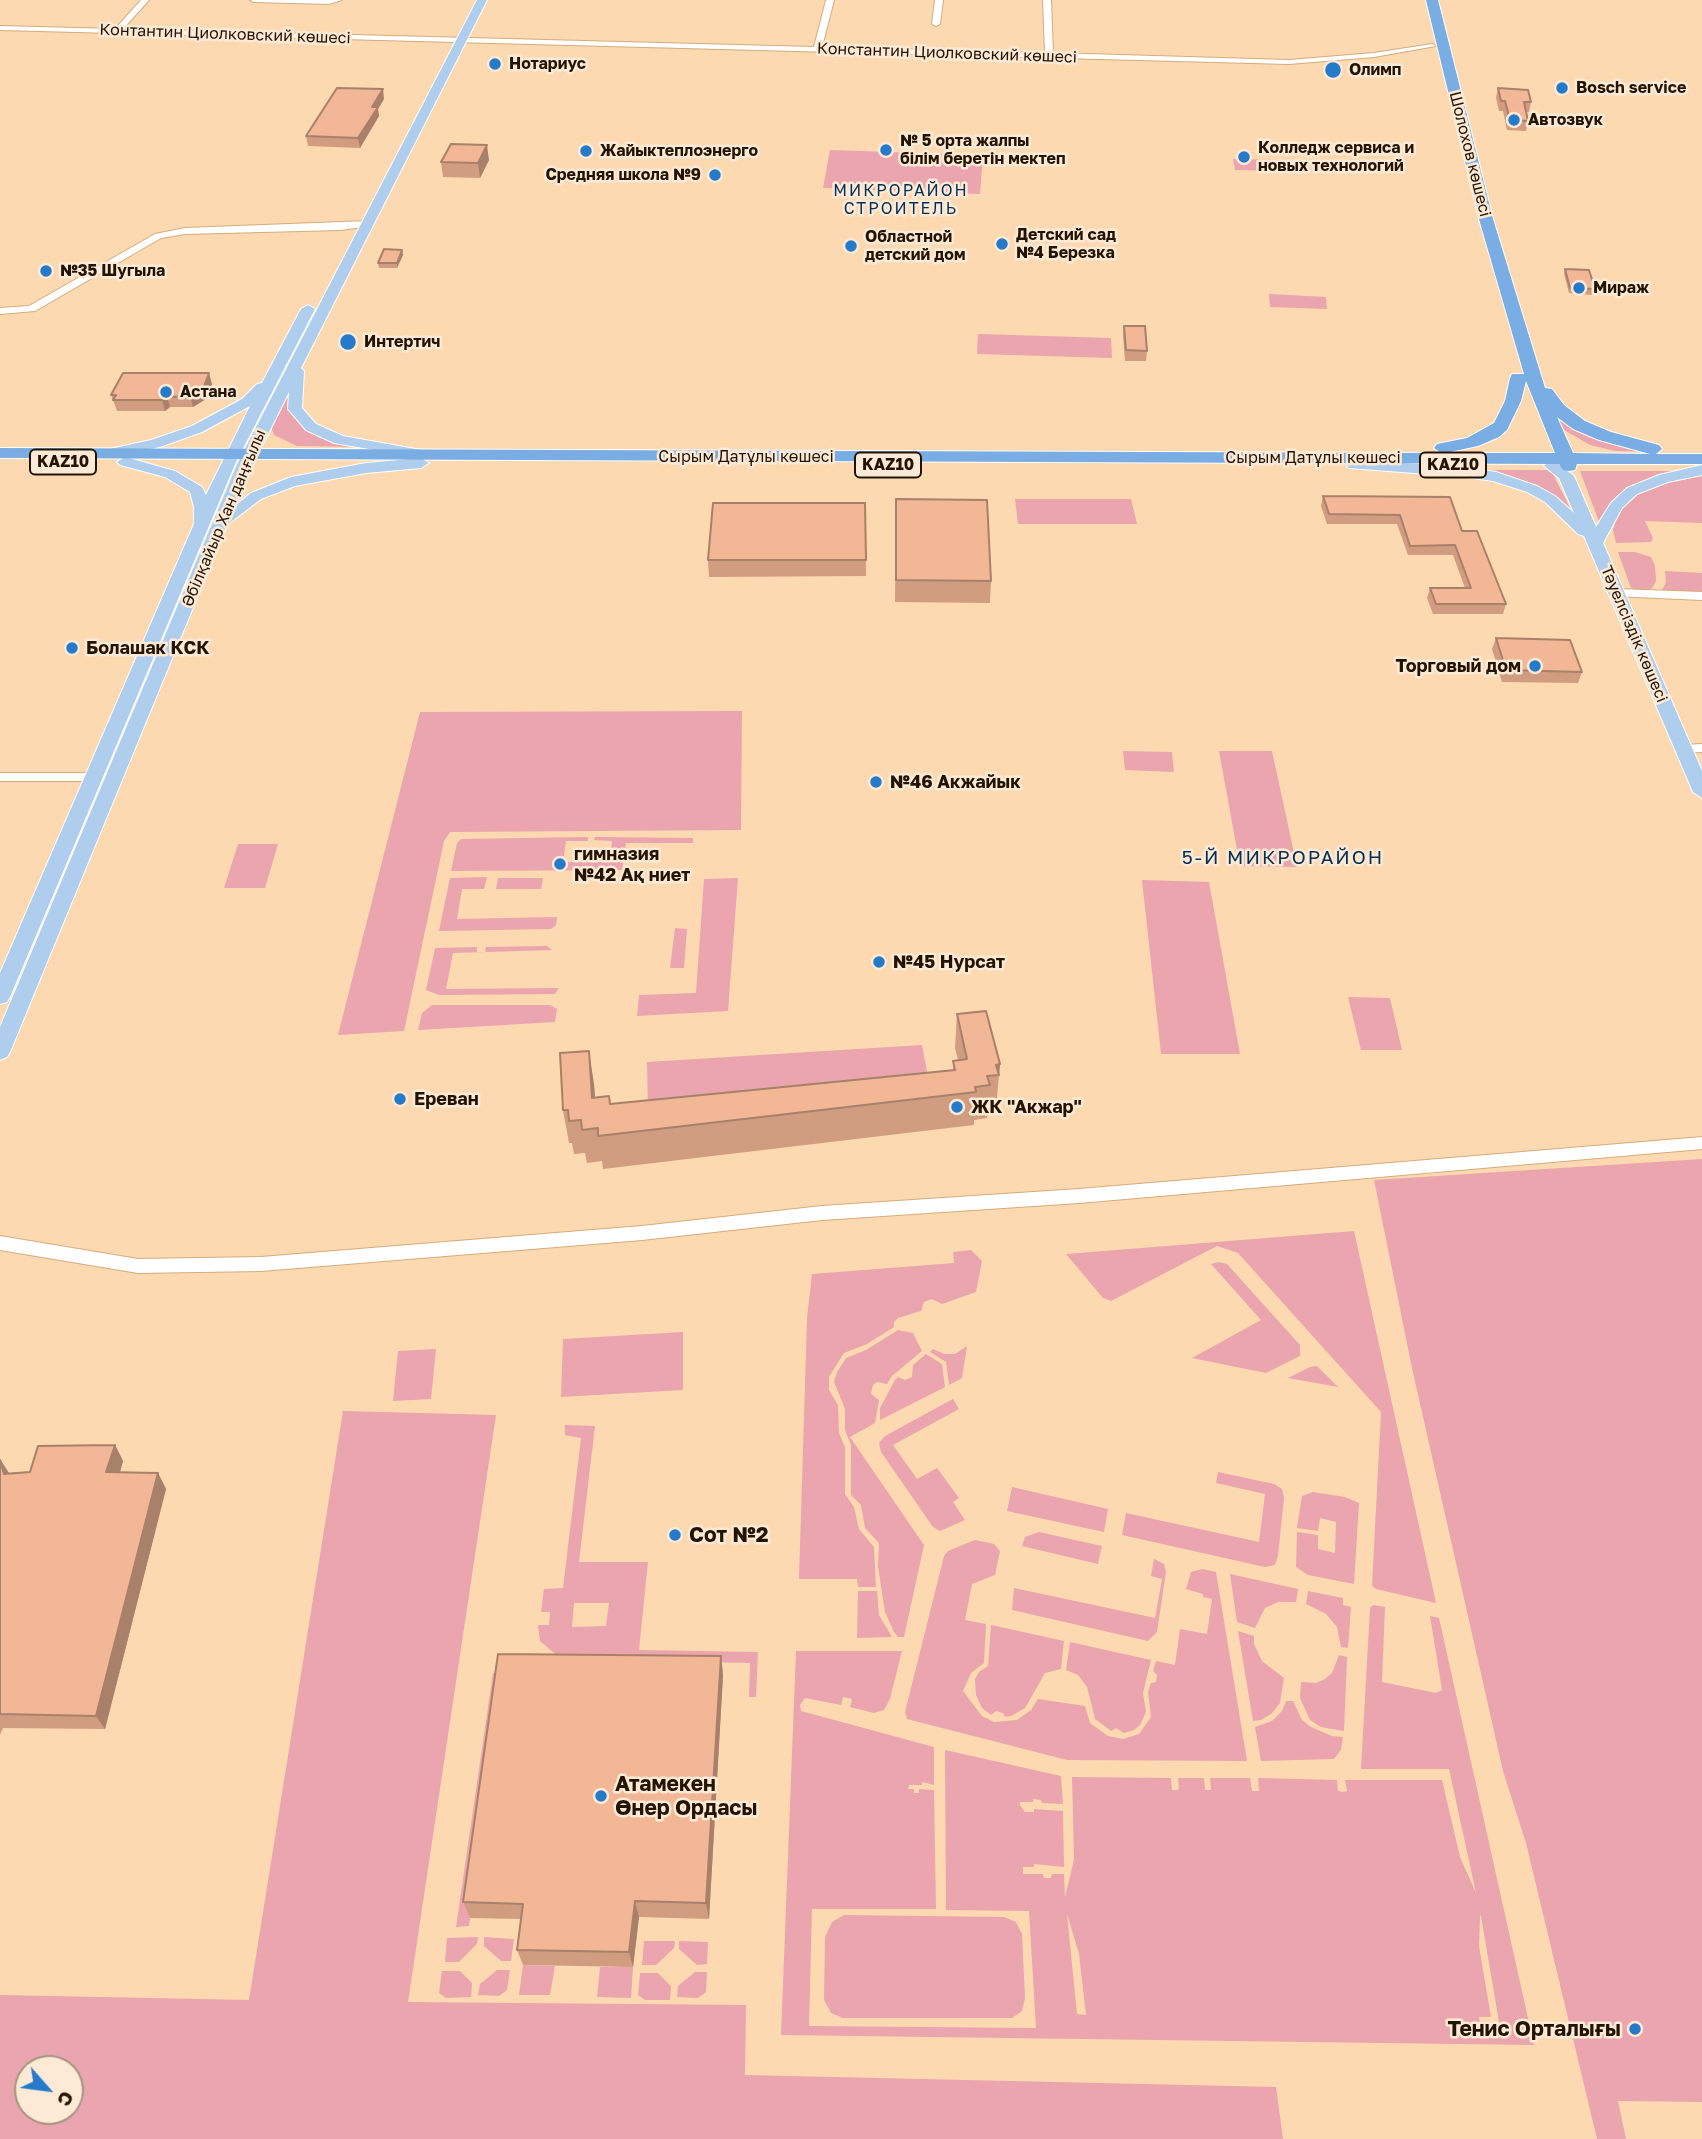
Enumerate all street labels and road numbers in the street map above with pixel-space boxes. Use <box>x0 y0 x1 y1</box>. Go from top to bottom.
street label: Контантин Циолковский көшесі <box>99 20 351 48</box>
street label: Константин Циолковский көшесі <box>817 39 1077 67</box>
street label: Шолохов көшесі <box>1445 89 1495 219</box>
street label: Әбілқайыр Хан даңғылы <box>178 426 270 610</box>
street label: Сырым Датұлы көшесі <box>658 447 834 467</box>
street label: Сырым Датұлы көшесі <box>1225 448 1401 468</box>
road number: KAZ10 <box>30 449 96 475</box>
road number: KAZ10 <box>855 452 921 478</box>
road number: KAZ10 <box>1420 452 1486 478</box>
street label: Тәуелсіздік көшесі <box>1596 563 1672 705</box>

